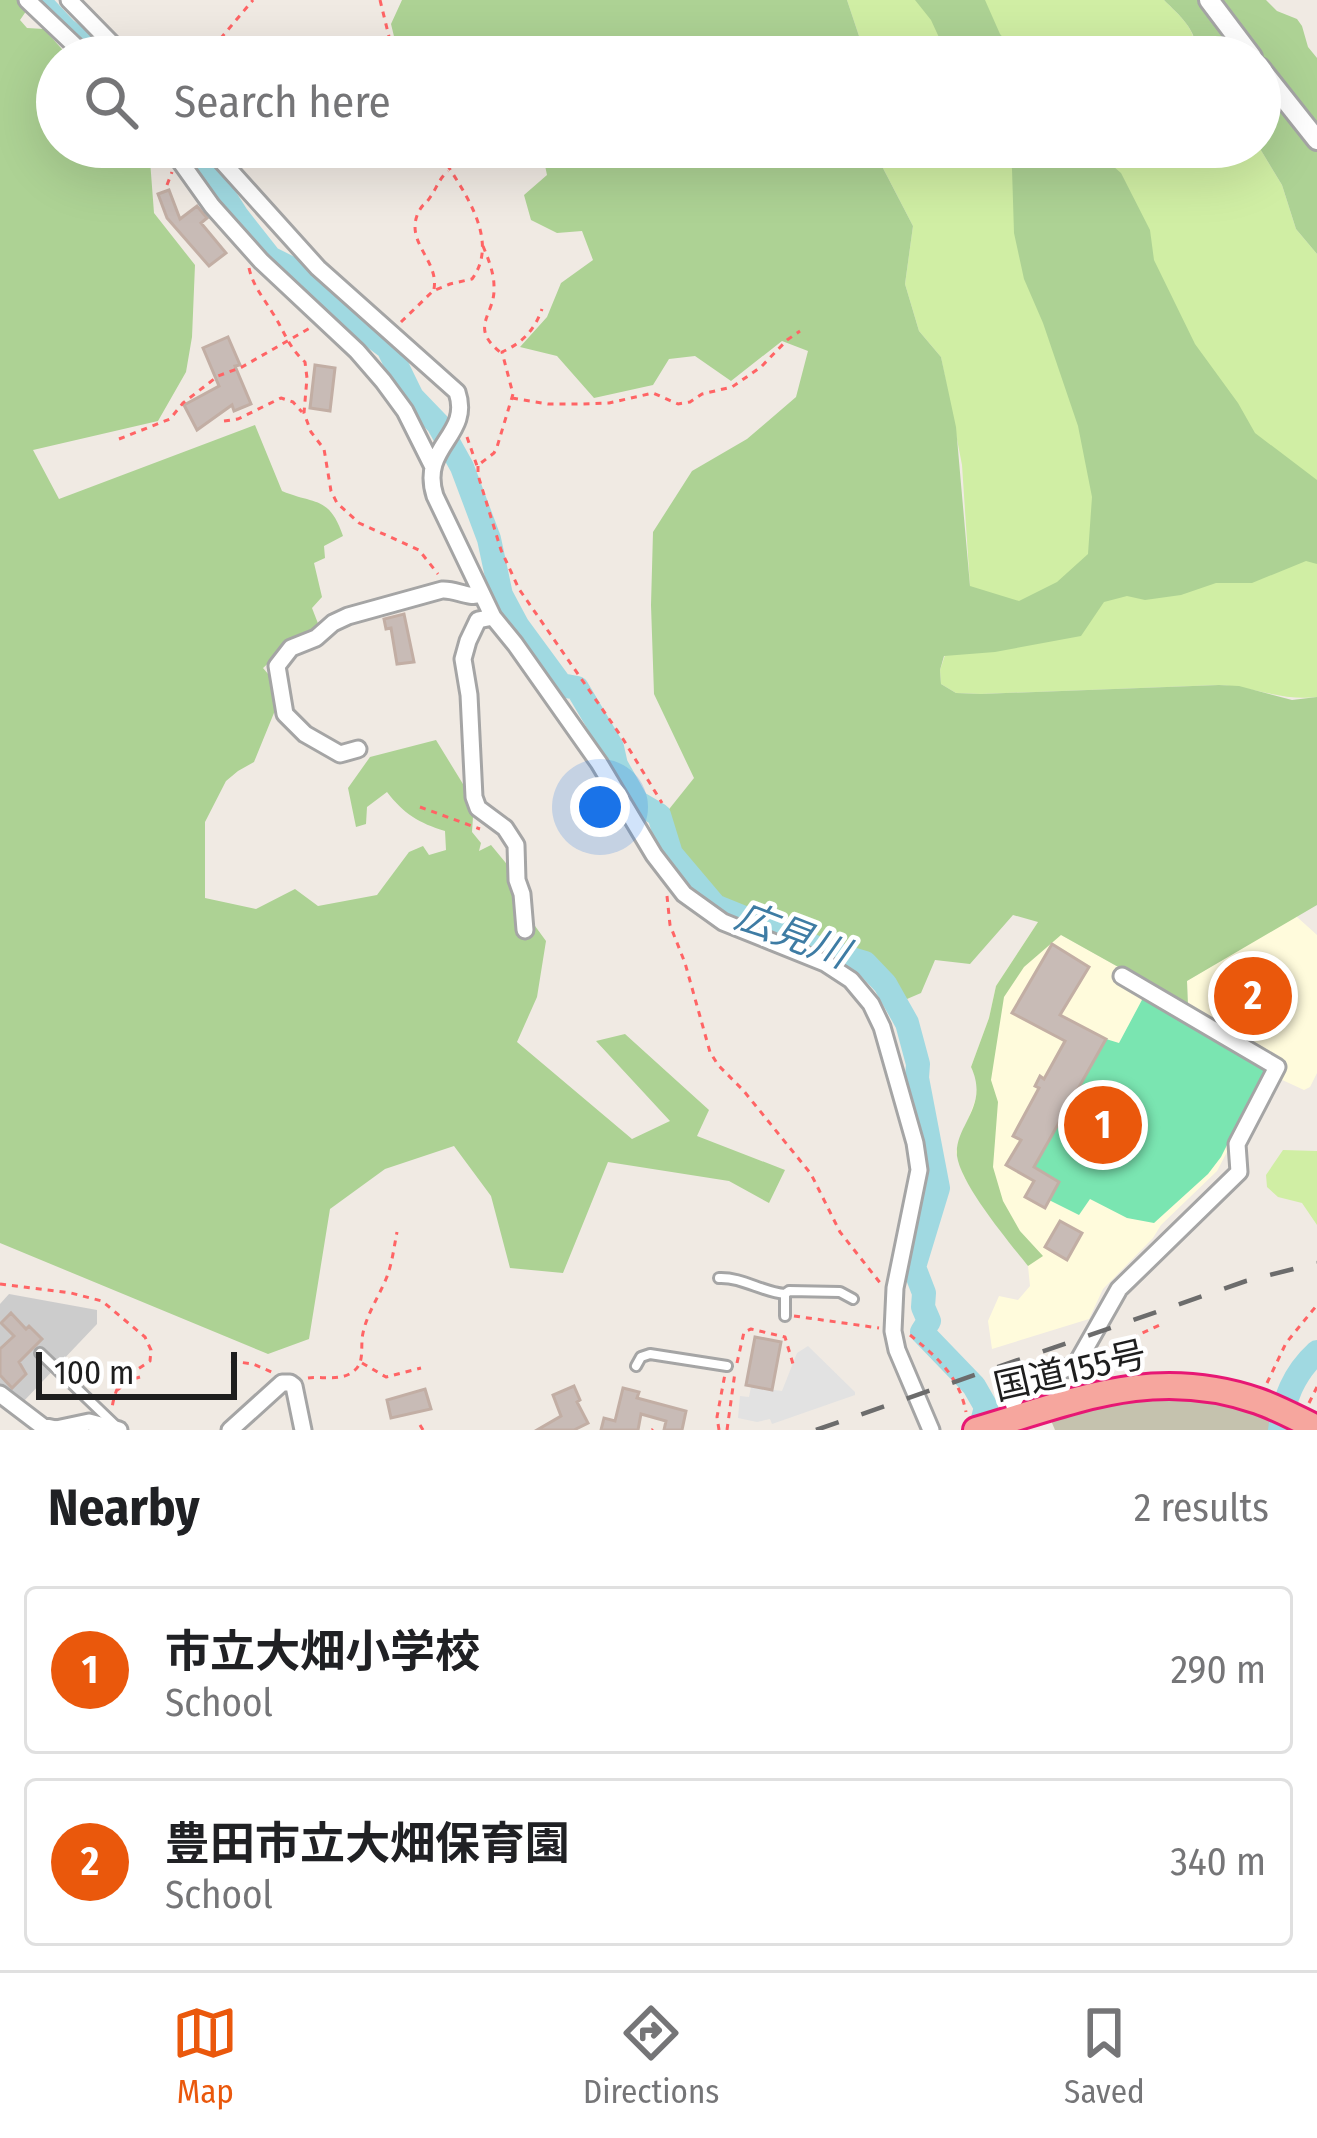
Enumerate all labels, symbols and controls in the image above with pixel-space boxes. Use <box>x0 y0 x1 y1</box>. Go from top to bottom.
search box <box>36 36 1281 168</box>
icon: search <box>78 69 144 135</box>
text: Search here <box>174 75 391 129</box>
your location <box>570 777 630 837</box>
water label: 広見川 <box>729 893 859 979</box>
pin: 2 <box>1214 951 1292 1041</box>
pin: 1 <box>1064 1080 1142 1170</box>
street label: 国道155号 <box>990 1332 1150 1410</box>
scale bar <box>36 1346 237 1399</box>
text: 100 m <box>54 1353 134 1393</box>
text: Nearby <box>48 1477 200 1539</box>
text: 2 results <box>1134 1485 1269 1531</box>
text: 市立大畑小学校 <box>165 1625 480 1679</box>
text: 1 <box>82 1647 98 1693</box>
text: 290 m <box>1171 1647 1266 1693</box>
text: School <box>165 1680 273 1726</box>
text: 豊田市立大畑保育園 <box>165 1817 570 1871</box>
text: 2 <box>81 1839 99 1885</box>
text: 340 m <box>1170 1839 1266 1885</box>
text: School <box>165 1872 273 1918</box>
tab: Map <box>172 2000 238 2112</box>
tab: Directions <box>583 2000 719 2112</box>
tab: Saved <box>1064 2000 1145 2112</box>

